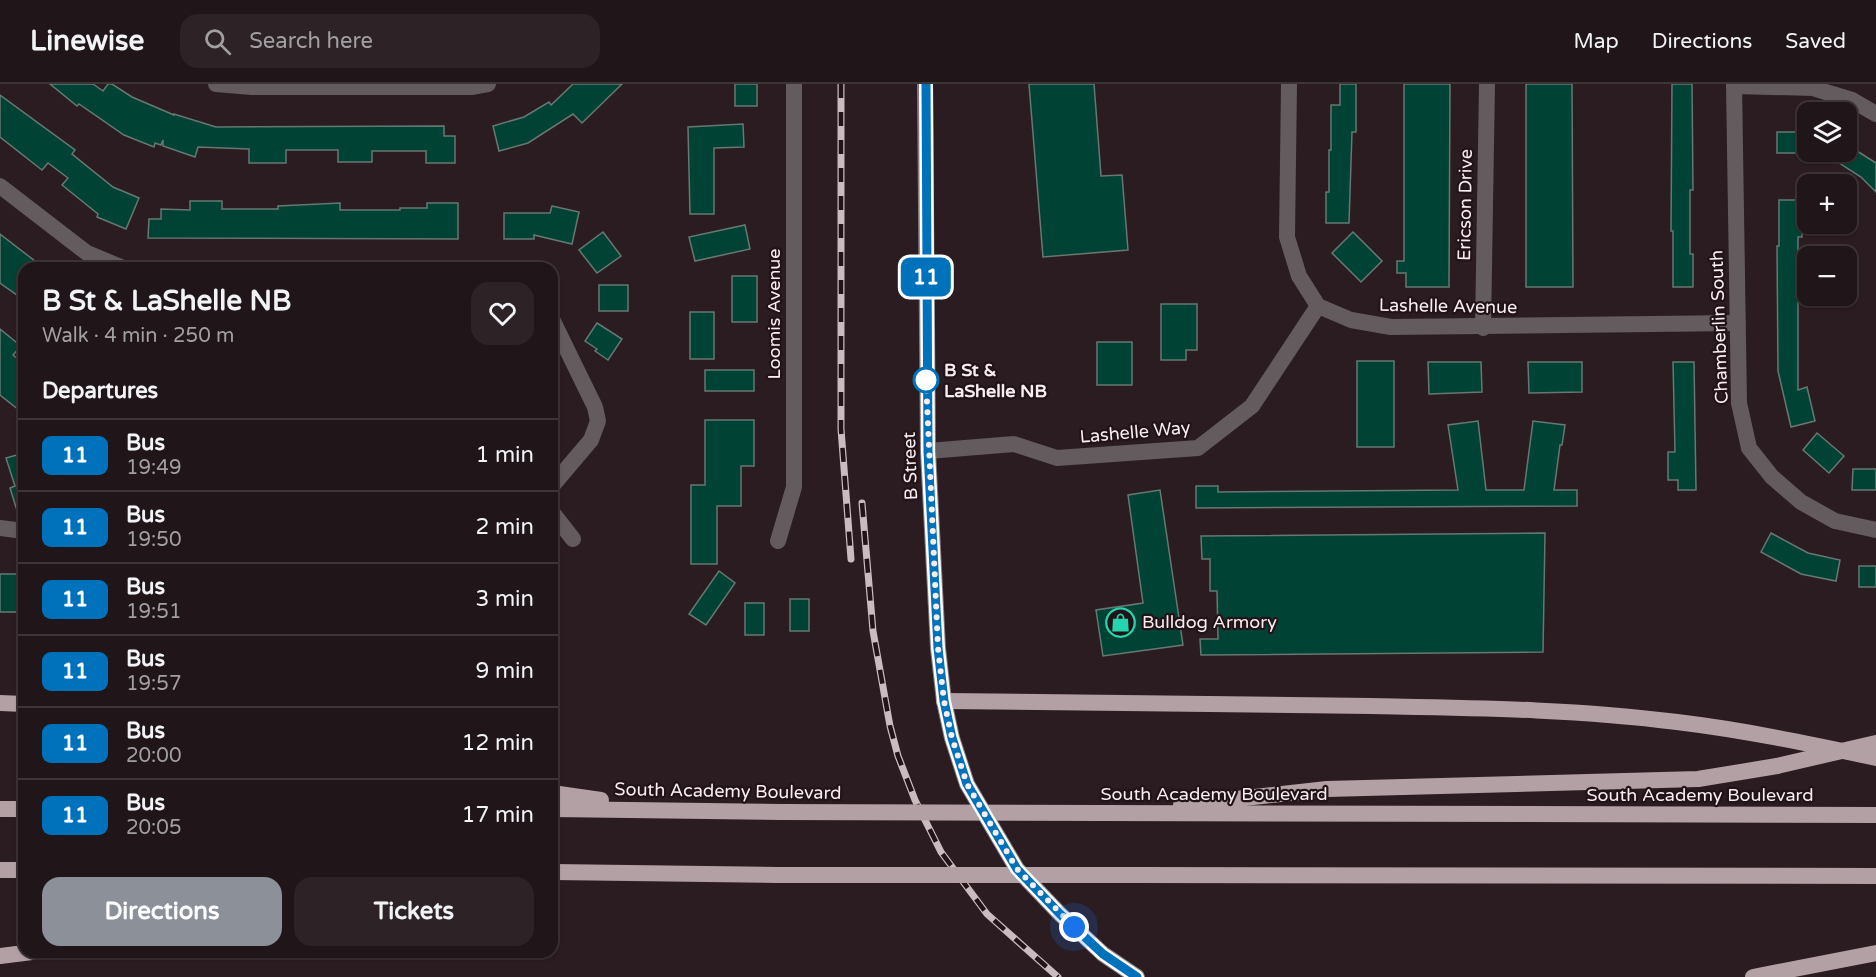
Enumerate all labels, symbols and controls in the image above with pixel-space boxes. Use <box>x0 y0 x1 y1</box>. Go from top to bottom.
search box <box>180 14 600 68</box>
text: Linewise <box>30 24 144 58</box>
icon: search <box>201 25 234 58</box>
text: Search here <box>249 28 373 54</box>
text: Map <box>1573 29 1619 54</box>
text: Directions <box>1652 29 1752 54</box>
text: Saved <box>1785 29 1846 54</box>
map controls <box>1797 102 1857 306</box>
button: layers <box>1797 102 1857 162</box>
street label: Ericson Drive <box>1453 149 1477 261</box>
button: + <box>1797 174 1857 234</box>
button: − <box>1797 246 1857 306</box>
street label: Loomis Avenue <box>763 248 785 380</box>
street label: Chamberlin South <box>1705 250 1733 404</box>
line badge: 11 <box>899 258 953 296</box>
text: 11 <box>913 265 939 290</box>
button: heart <box>471 282 534 345</box>
text: B St & LaShelle NB <box>42 284 291 318</box>
street label: Lashelle Avenue <box>1379 294 1517 318</box>
text: Walk · 4 min · 250 m <box>42 324 234 348</box>
place label: B St & LaShelle NB <box>944 359 1047 402</box>
marker: B St & LaShelle NB <box>913 367 939 393</box>
text: Departures <box>42 378 158 404</box>
street label: Lashelle Way <box>1079 416 1192 448</box>
text: Bus <box>126 430 165 456</box>
street label: B Street <box>898 431 922 501</box>
text: 1 min <box>475 442 534 468</box>
text: 11 <box>62 443 88 468</box>
text: 19:49 <box>126 456 181 480</box>
text: Bus <box>126 502 165 528</box>
text: 2 min <box>475 514 534 540</box>
text: 11 <box>62 515 88 540</box>
text: 19:50 <box>126 528 181 552</box>
text: Bus <box>126 574 165 600</box>
text: 3 min <box>475 586 534 612</box>
text: 11 <box>62 587 88 612</box>
text: 19:51 <box>126 600 181 624</box>
shop icon: Bulldog Armory <box>1105 606 1137 638</box>
place label: Bulldog Armory <box>1142 611 1277 633</box>
text: Bus <box>126 646 165 672</box>
text: 9 min <box>475 658 534 684</box>
text: 11 <box>62 659 88 684</box>
text: 19:57 <box>126 672 181 696</box>
text: Bus <box>126 718 165 744</box>
text: 12 min <box>462 730 534 756</box>
text: 11 <box>62 731 88 756</box>
text: 20:00 <box>126 744 181 768</box>
street label: South Academy Boulevard <box>614 778 842 804</box>
street label: South Academy Boulevard <box>1100 783 1328 805</box>
street label: South Academy Boulevard <box>1586 784 1814 806</box>
text: Bus <box>126 790 165 816</box>
text: 17 min <box>462 802 534 828</box>
text: 11 <box>62 803 88 828</box>
text: 20:05 <box>126 816 181 840</box>
button: Directions <box>42 877 282 946</box>
button: Tickets <box>294 877 534 946</box>
your location <box>1059 912 1089 942</box>

